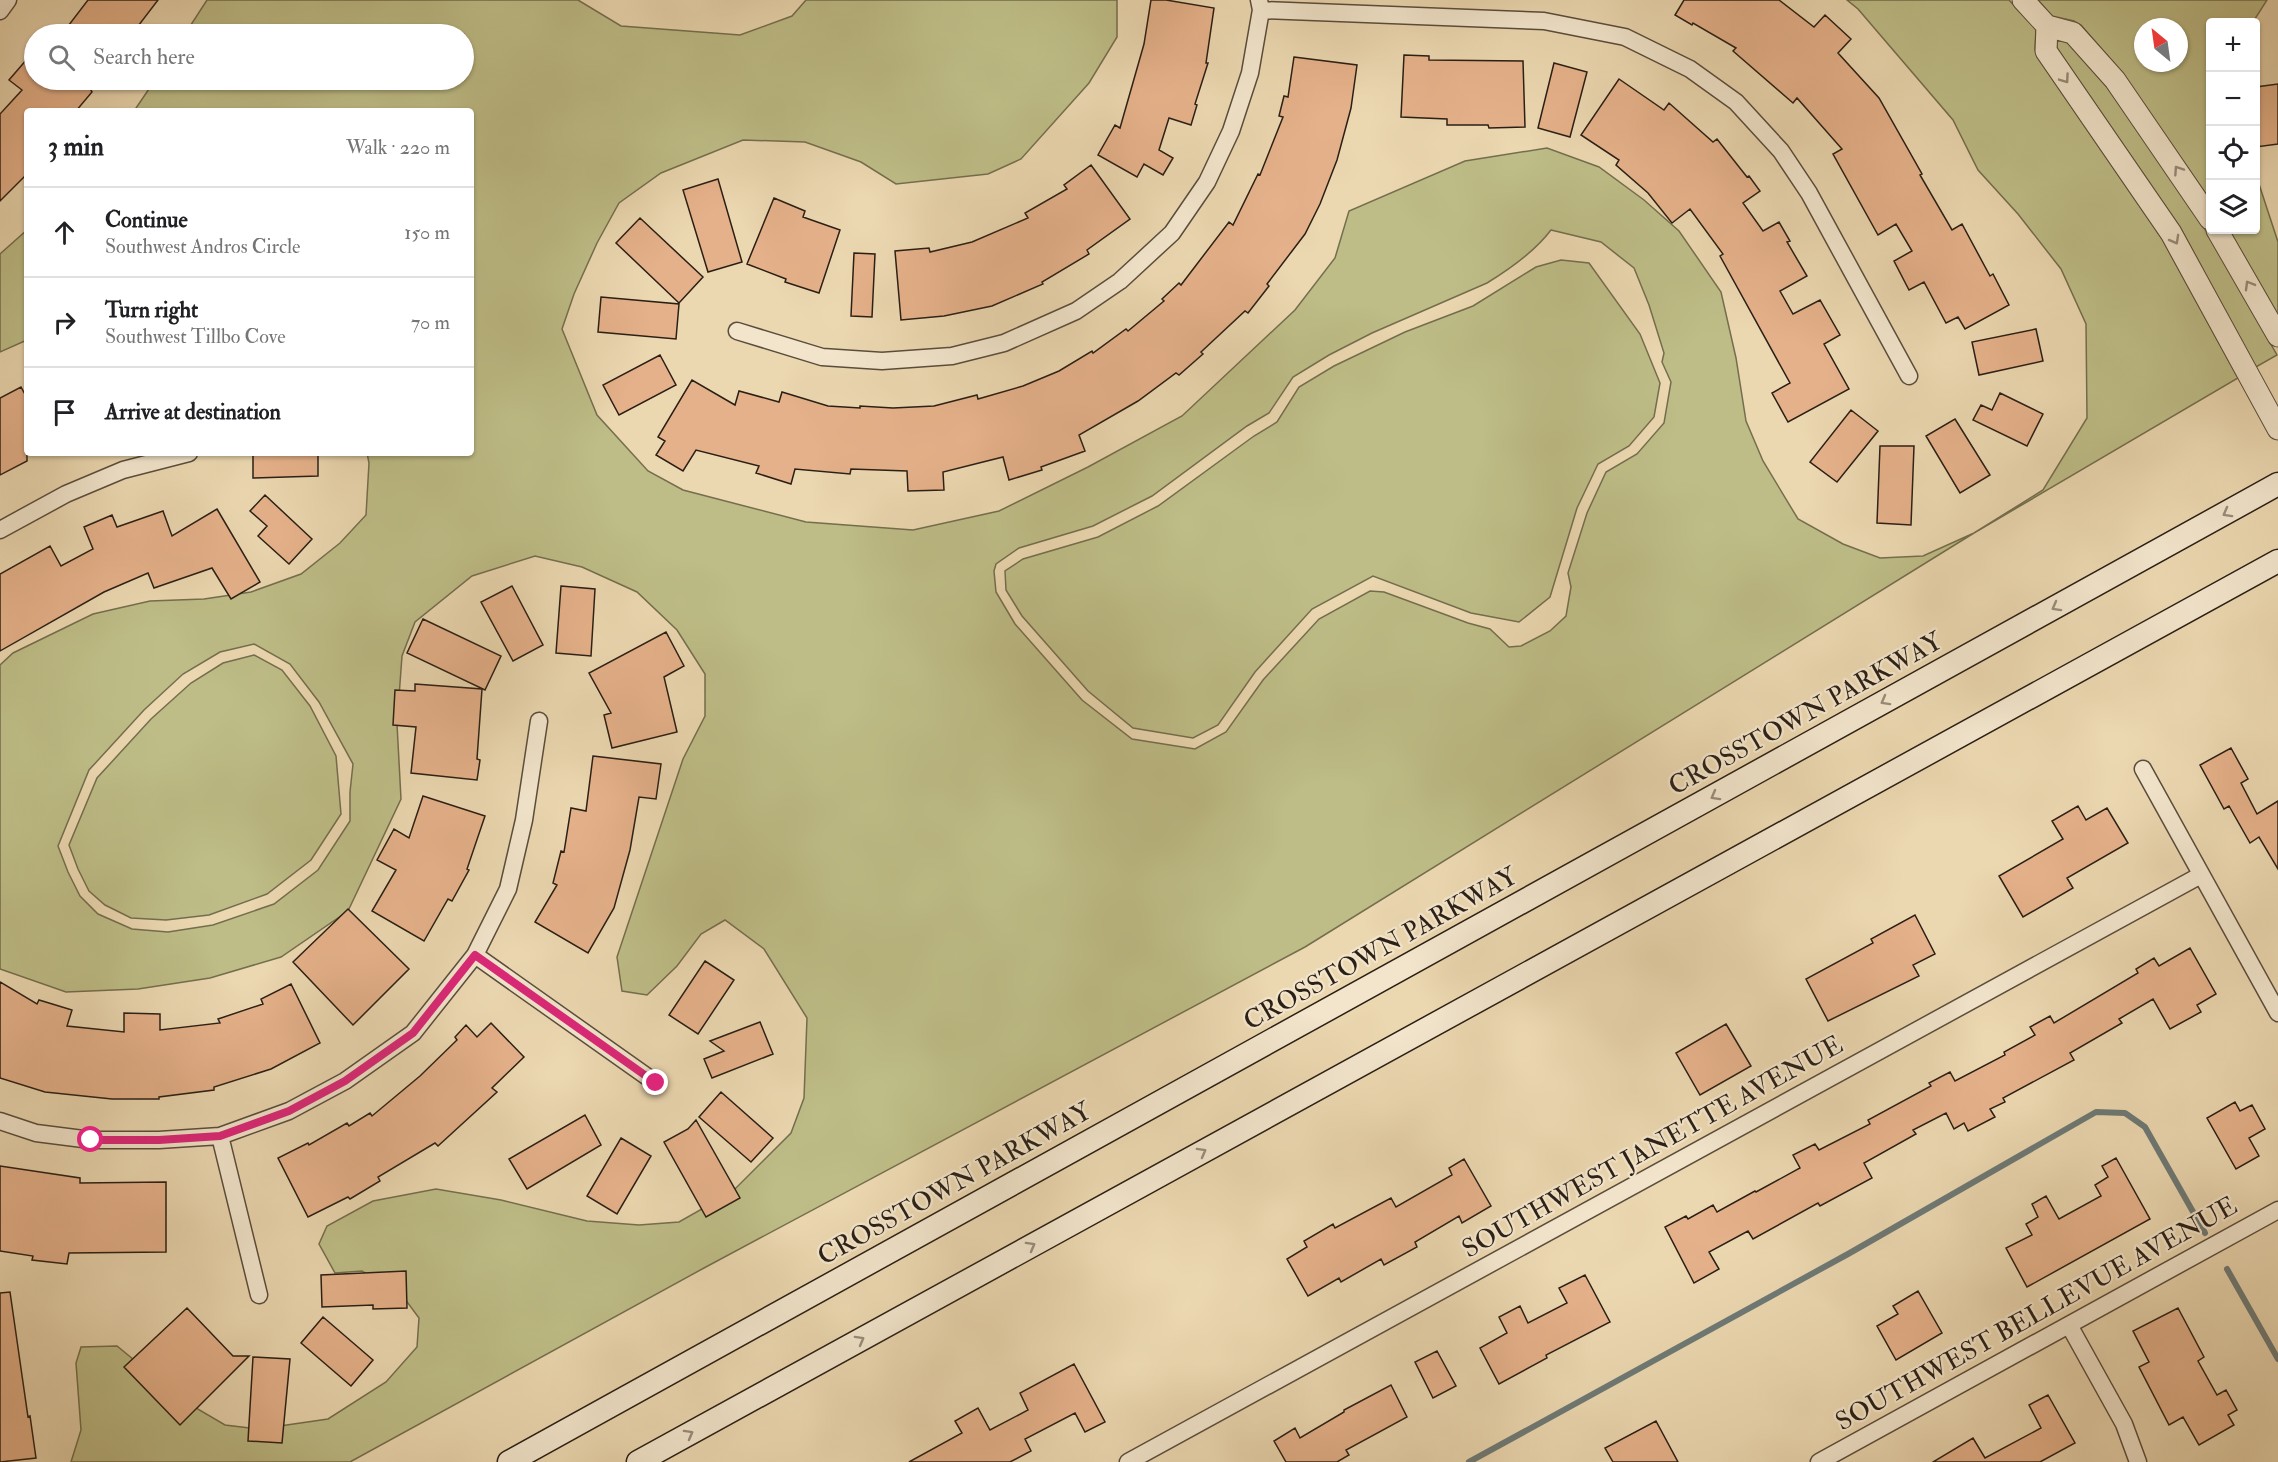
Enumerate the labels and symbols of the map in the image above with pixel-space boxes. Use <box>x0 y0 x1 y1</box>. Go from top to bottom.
north arrow <box>2134 18 2188 72</box>
one-way arrow <box>2058 72 2069 83</box>
one-way arrow <box>2174 166 2185 177</box>
one-way arrow <box>2168 234 2179 244</box>
one-way arrow <box>2245 281 2256 292</box>
one-way arrow <box>2223 506 2233 517</box>
one-way arrow <box>2052 600 2062 611</box>
street label: CROSSTOWN PARKWAY <box>1663 625 1949 803</box>
one-way arrow <box>1881 694 1892 705</box>
one-way arrow <box>1711 789 1721 800</box>
street label: CROSSTOWN PARKWAY <box>1238 860 1524 1038</box>
street label: SOUTHWEST JANETTE AVENUE <box>1457 1029 1848 1265</box>
route end <box>642 1069 668 1095</box>
street label: CROSSTOWN PARKWAY <box>812 1095 1098 1273</box>
route start <box>77 1126 103 1152</box>
one-way arrow <box>1196 1148 1206 1159</box>
street label: SOUTHWEST BELLEVUE AVENUE <box>1830 1190 2243 1438</box>
one-way arrow <box>1025 1242 1035 1253</box>
one-way arrow <box>854 1336 864 1347</box>
one-way arrow <box>683 1430 693 1441</box>

